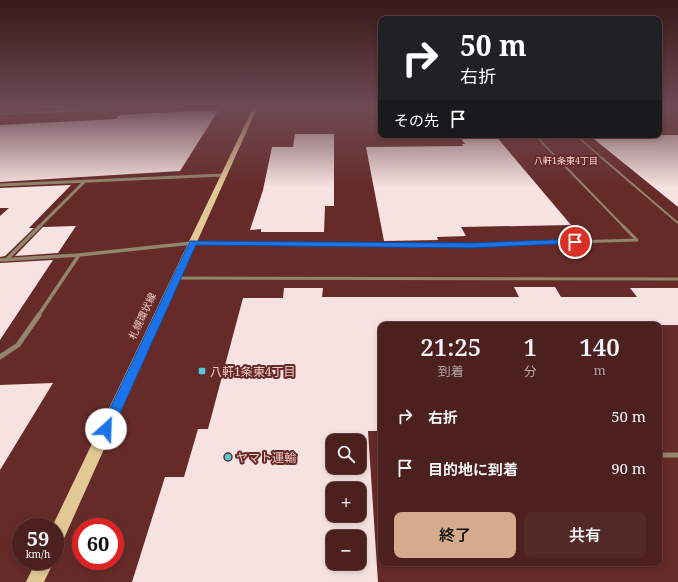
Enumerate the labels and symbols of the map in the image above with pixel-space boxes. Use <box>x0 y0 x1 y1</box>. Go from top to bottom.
district label: 八軒1条東4丁目 <box>534 154 598 167</box>
pin <box>558 225 592 259</box>
street label: 札幌環状線 <box>125 290 159 342</box>
place label: 八軒1条東4丁目 <box>210 363 295 380</box>
marker: 八軒1条東4丁目 <box>197 366 207 376</box>
position arrow <box>85 408 127 450</box>
place label: ヤマト運輸 <box>236 449 296 466</box>
marker: ヤマト運輸 <box>223 452 233 462</box>
speed limit sign: 60 <box>72 518 124 570</box>

